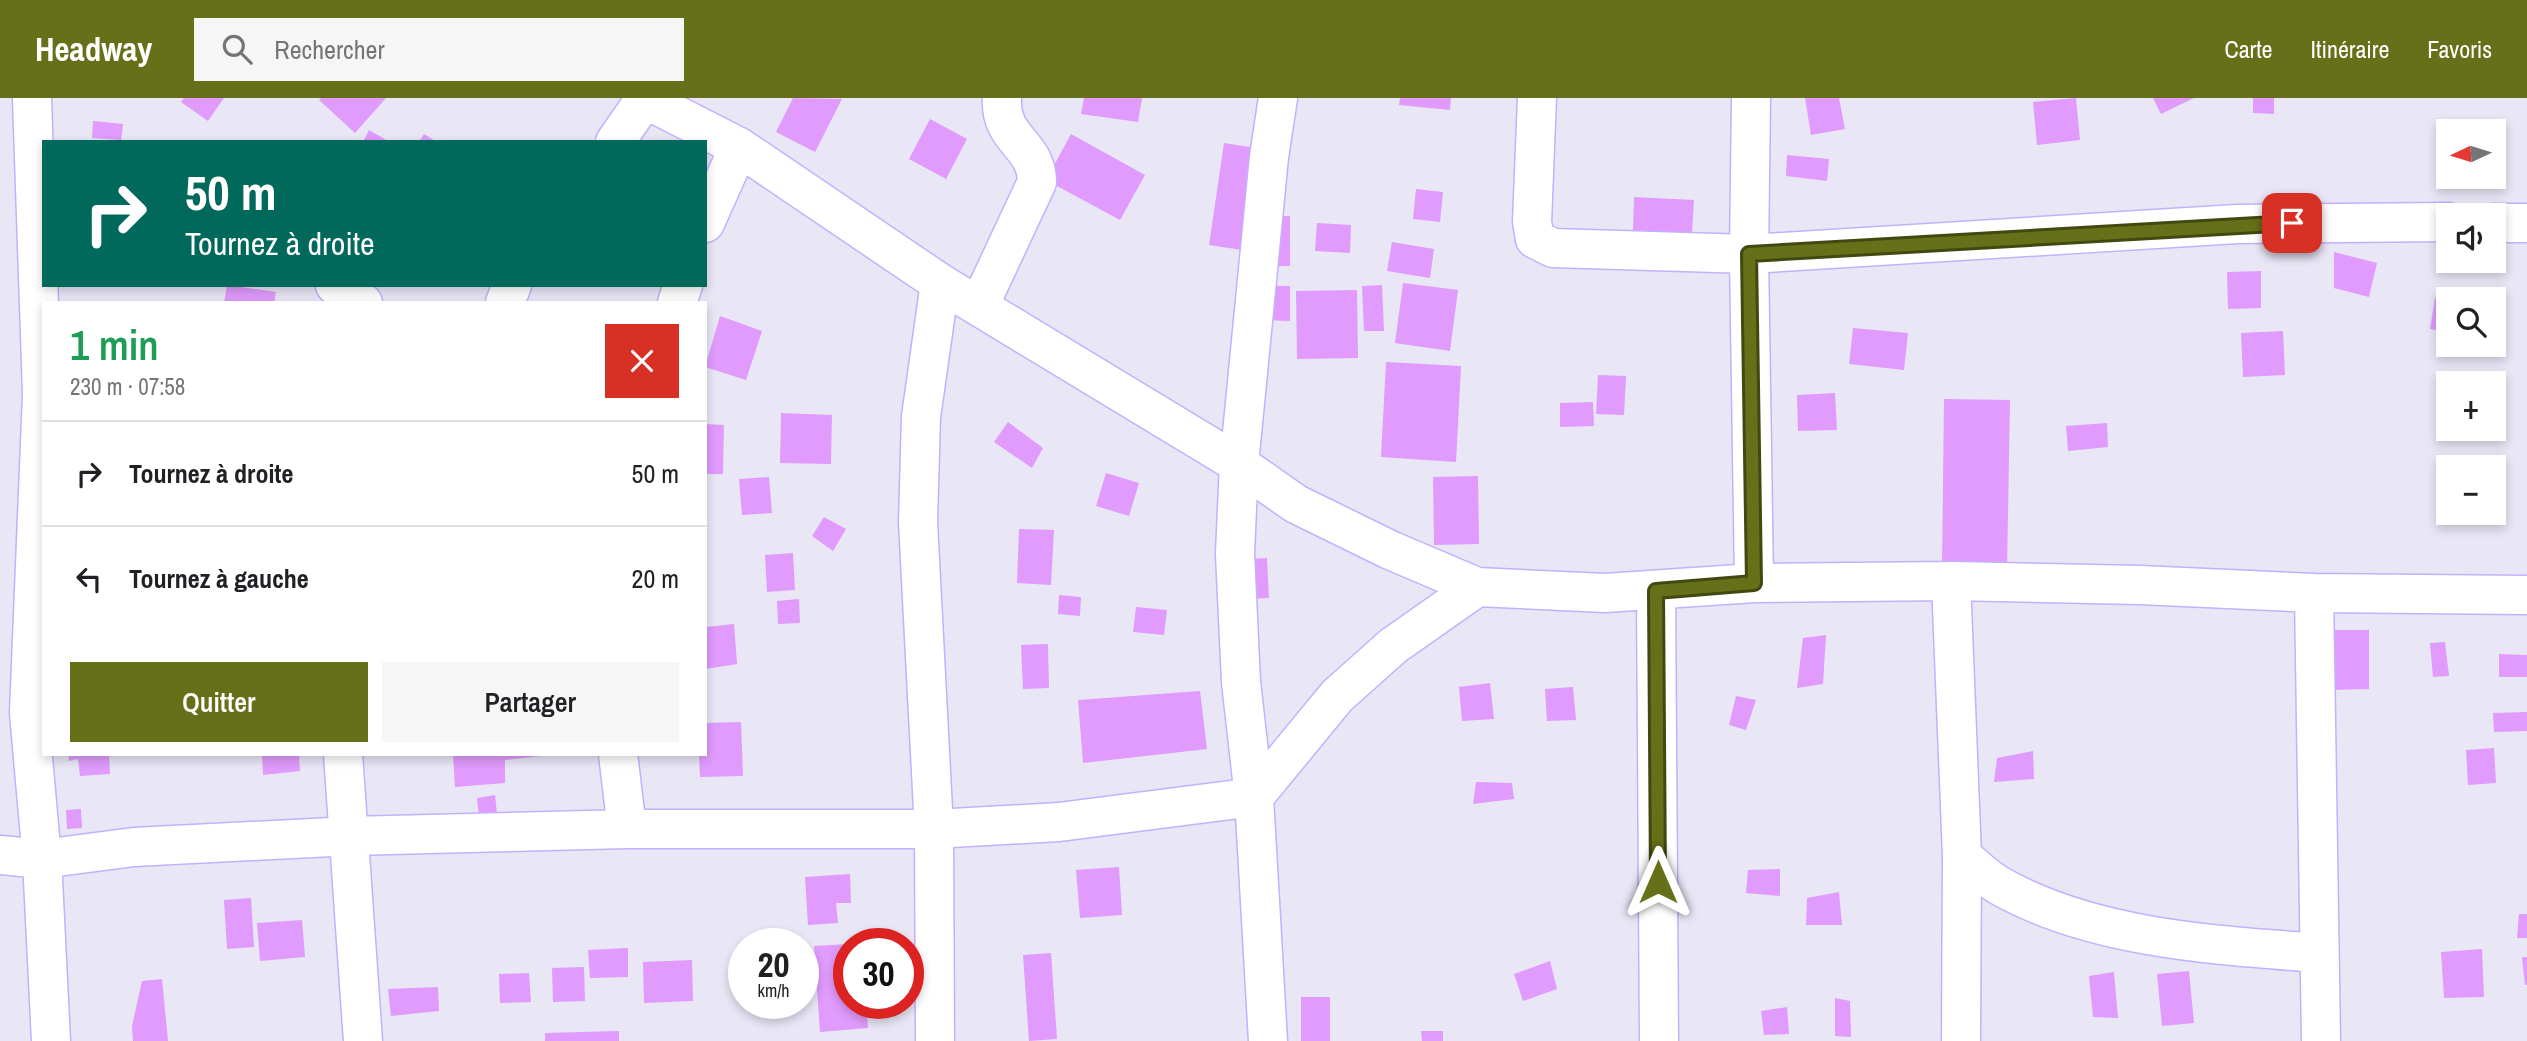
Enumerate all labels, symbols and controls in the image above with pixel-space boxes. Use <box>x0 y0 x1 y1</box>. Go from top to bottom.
search box <box>194 18 684 81</box>
text: Headway <box>35 27 152 71</box>
icon: search <box>218 30 256 68</box>
text: Rechercher <box>274 32 385 67</box>
text: Carte <box>2224 33 2273 65</box>
text: Itinéraire <box>2311 33 2389 65</box>
text: Favoris <box>2427 33 2492 65</box>
north arrow <box>2436 119 2506 189</box>
map controls <box>2436 119 2506 525</box>
text: 50 m <box>185 159 277 225</box>
icon: right <box>70 168 161 259</box>
pin <box>2262 193 2322 253</box>
button: sound <box>2436 203 2506 273</box>
icon: arrive <box>2273 204 2311 242</box>
text: Tournez à droite <box>185 222 375 265</box>
button: search <box>2436 287 2506 357</box>
text: 1 min <box>70 317 159 373</box>
button: close <box>605 324 679 398</box>
text: 230 m · 07:58 <box>70 371 185 402</box>
button: + <box>2436 371 2506 441</box>
icon: right <box>70 455 108 493</box>
button: − <box>2436 455 2506 525</box>
text: Tournez à droite <box>129 456 293 491</box>
text: 50 m <box>632 456 679 491</box>
icon: left <box>70 560 108 598</box>
text: Tournez à gauche <box>129 561 309 596</box>
text: 20 m <box>632 561 679 596</box>
button: Quitter <box>70 662 368 742</box>
button: Partager <box>382 662 679 742</box>
position arrow <box>1621 845 1695 919</box>
speed limit sign: 30 <box>833 928 924 1019</box>
text: 20 <box>758 941 789 988</box>
text: km/h <box>758 978 790 1003</box>

